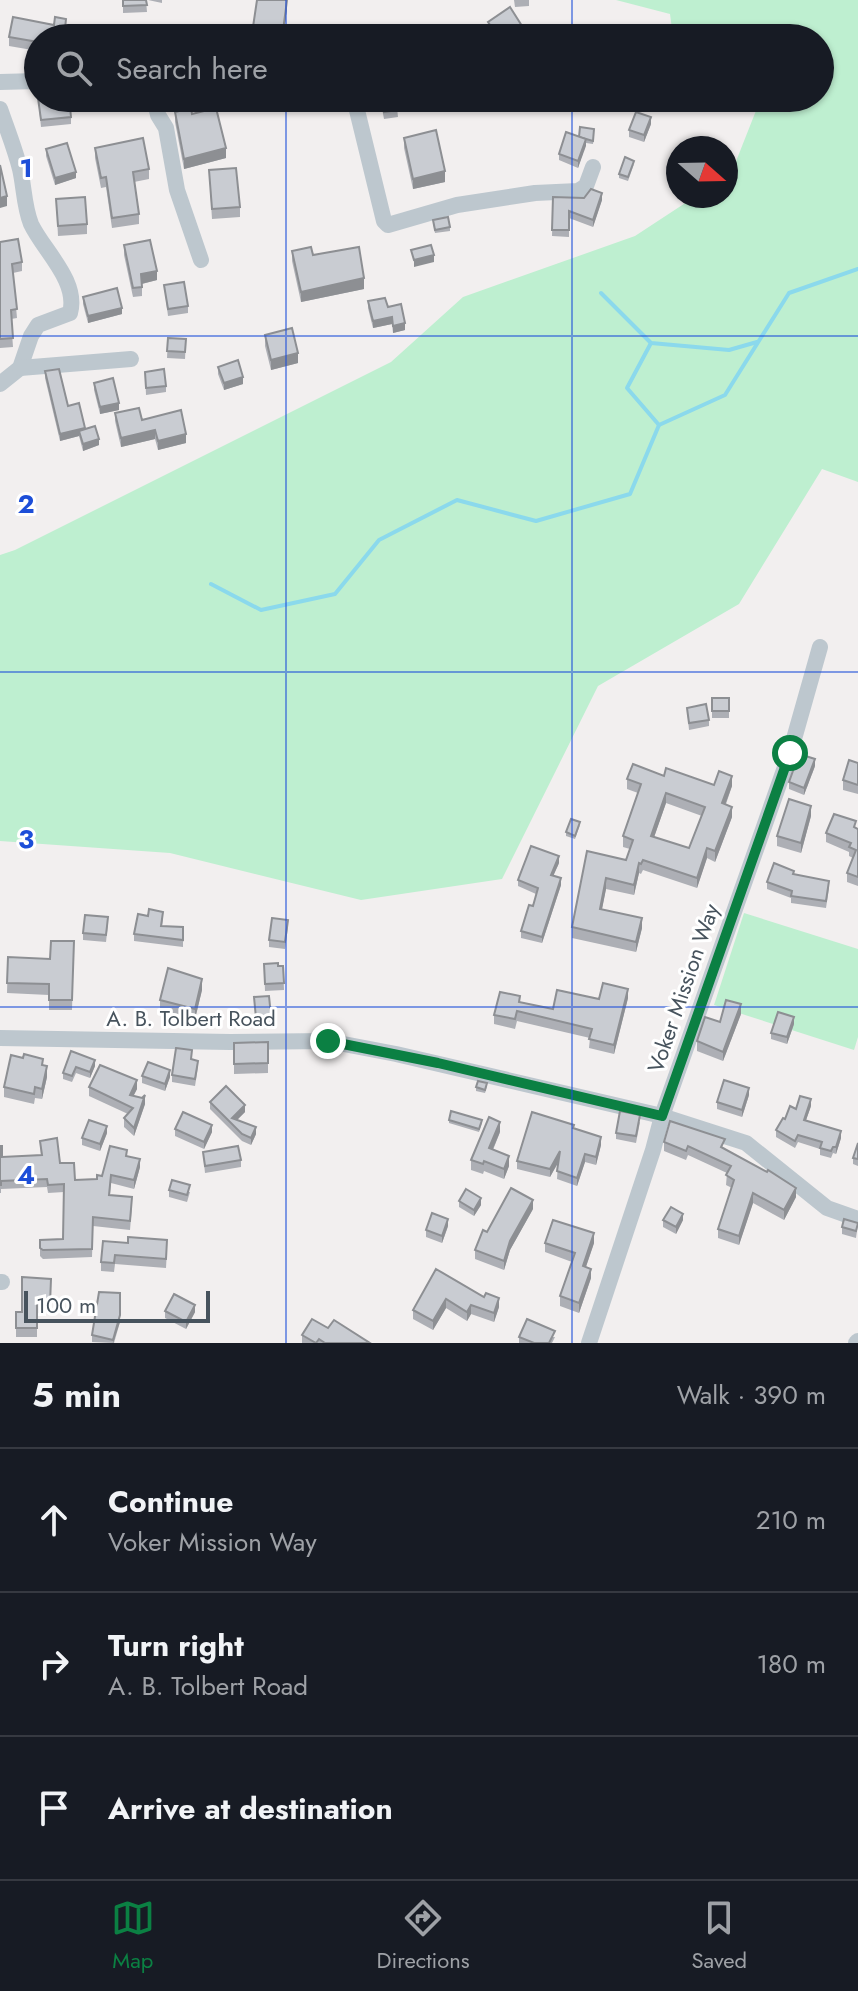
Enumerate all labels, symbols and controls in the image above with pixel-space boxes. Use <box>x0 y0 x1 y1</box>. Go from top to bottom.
search box <box>24 24 834 112</box>
icon: search <box>52 46 96 90</box>
text: Search here <box>116 47 268 90</box>
north arrow <box>666 136 738 208</box>
text: 1 <box>19 149 33 187</box>
text: 2 <box>17 485 35 523</box>
route start <box>772 735 808 771</box>
text: 3 <box>18 820 34 858</box>
street label: Voker Mission Way <box>639 899 727 1077</box>
street label: A. B. Tolbert Road <box>106 1002 276 1034</box>
route end <box>310 1023 346 1059</box>
text: 4 <box>17 1156 35 1194</box>
scale bar <box>24 1287 210 1323</box>
text: 100 m <box>36 1289 96 1321</box>
text: 5 min <box>32 1371 121 1420</box>
text: Walk · 390 m <box>677 1376 826 1414</box>
text: Continue <box>108 1480 234 1523</box>
icon: ahead <box>32 1498 76 1542</box>
text: 210 m <box>756 1501 826 1539</box>
text: Voker Mission Way <box>108 1523 317 1561</box>
text: Turn right <box>108 1624 244 1667</box>
icon: right <box>32 1642 76 1686</box>
text: 180 m <box>756 1645 826 1683</box>
text: A. B. Tolbert Road <box>108 1667 308 1705</box>
icon: arrive <box>32 1786 76 1830</box>
text: Arrive at destination <box>108 1787 393 1830</box>
tab: Map <box>111 1896 155 1976</box>
tab: Directions <box>377 1896 470 1976</box>
tab: Saved <box>691 1896 747 1976</box>

